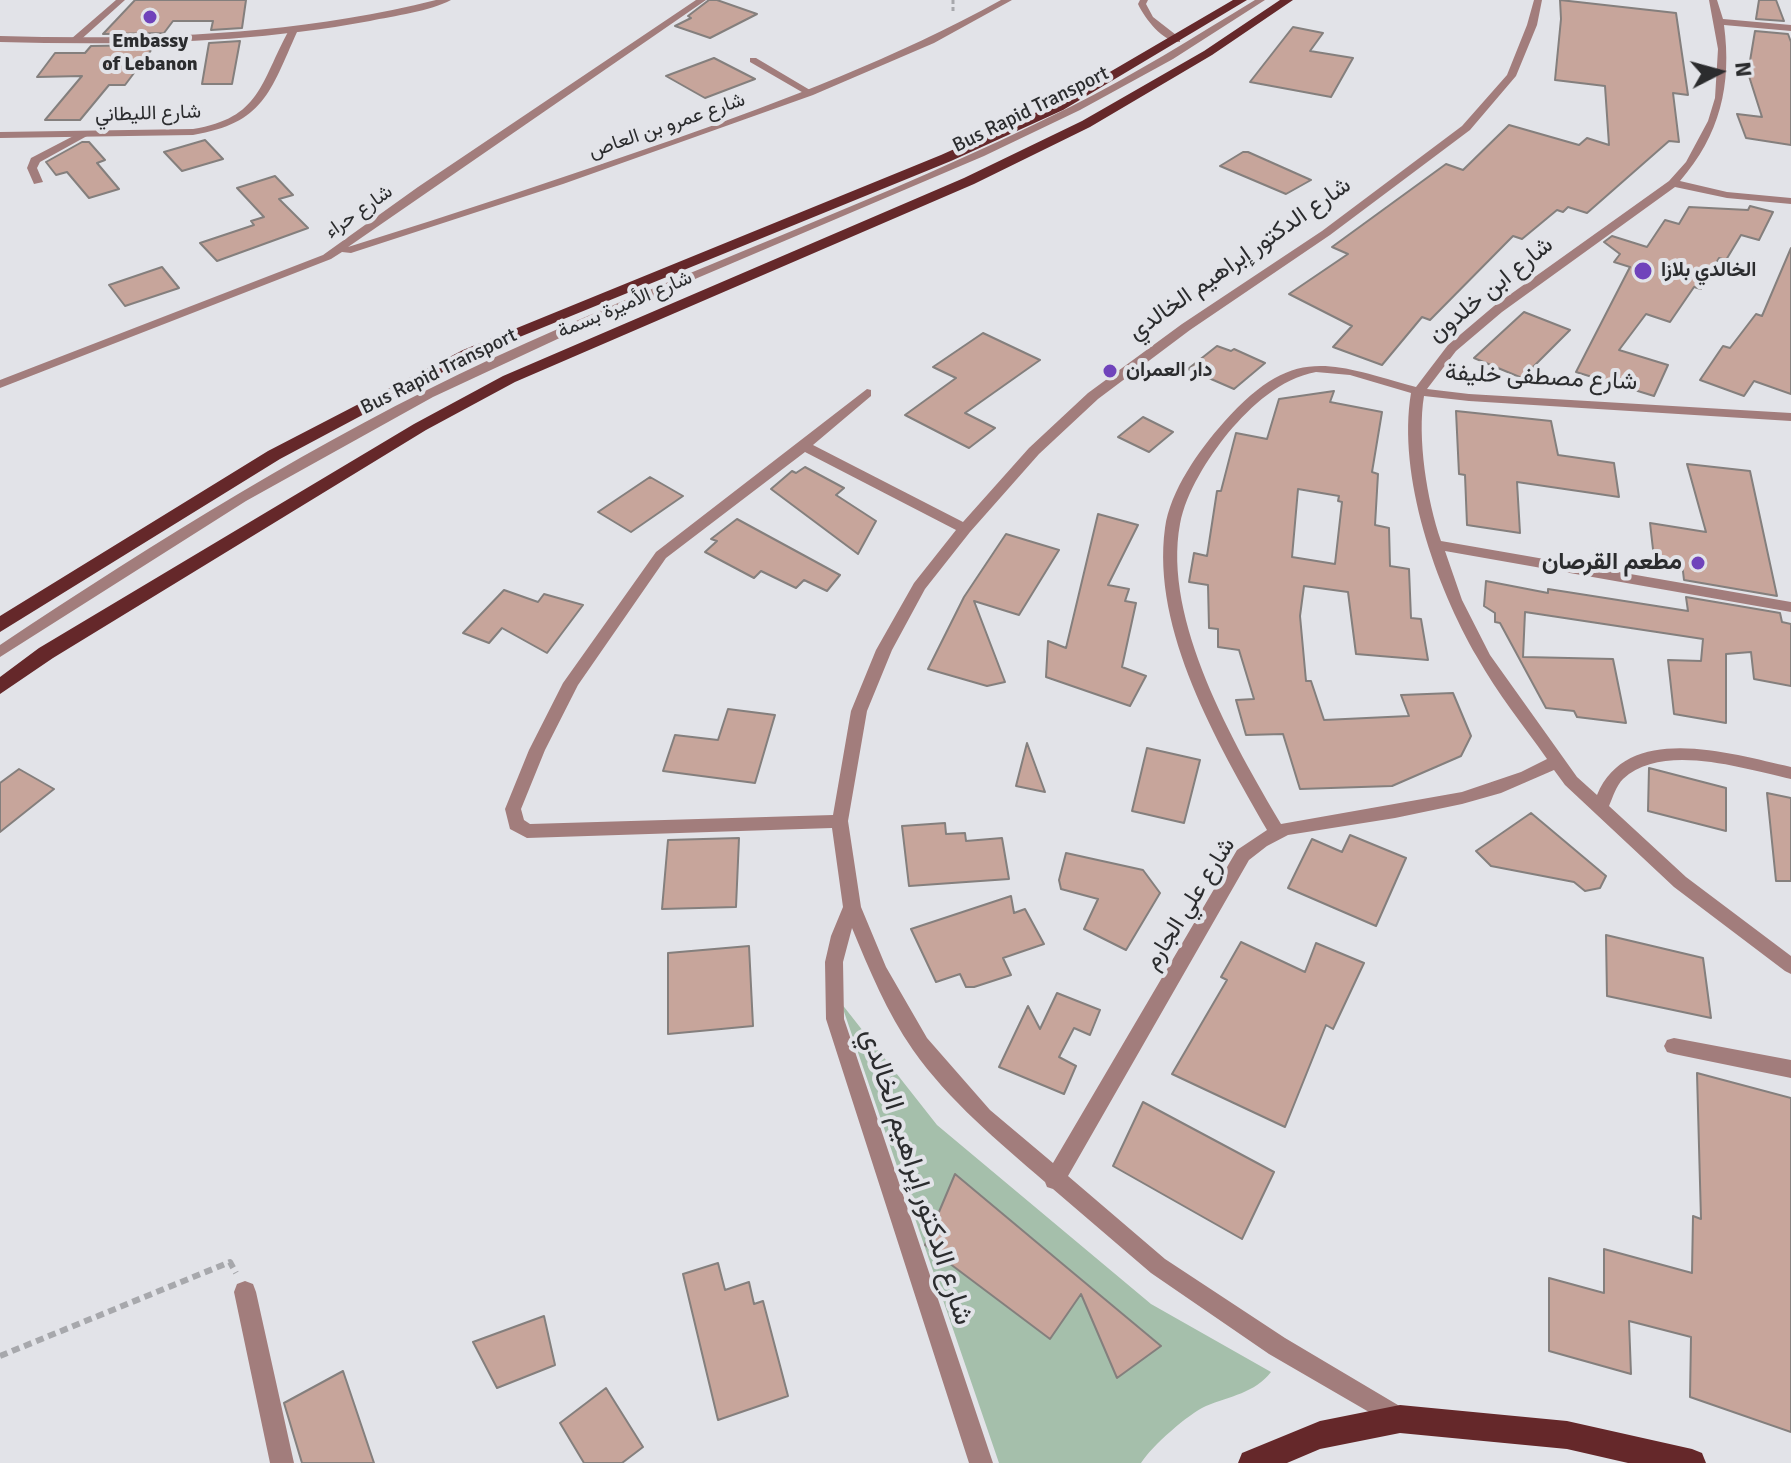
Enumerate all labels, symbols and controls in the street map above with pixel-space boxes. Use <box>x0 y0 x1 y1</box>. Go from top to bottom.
marker: Embassy of Lebanon <box>141 8 159 26</box>
place label: Embassy of Lebanon <box>102 30 198 77</box>
north arrow <box>1679 32 1759 112</box>
text: N <box>1729 60 1758 78</box>
street label: Bus Rapid Transport <box>949 62 1113 158</box>
street label: شارع عمرو بن العاص <box>586 88 748 164</box>
street label: شارع الليطاني <box>95 100 201 128</box>
street label: شارع الدكتور إبراهيم الخالدي <box>1123 171 1357 347</box>
street label: شارع حراء <box>321 180 397 244</box>
street label: شارع ابن خلدون <box>1423 231 1559 349</box>
place label: الخالدي بلازا <box>1661 259 1756 283</box>
marker: الخالدي بلازا <box>1632 260 1654 282</box>
street label: شارع الأميرة بسمة <box>554 266 696 344</box>
street label: Bus Rapid Transport <box>357 324 521 420</box>
place label: دار العمران <box>1126 359 1213 383</box>
street label: شارع مصطفى خليفة <box>1444 359 1638 397</box>
marker: دار العمران <box>1101 362 1119 380</box>
place label: مطعم القرصان <box>1542 549 1682 577</box>
marker: مطعم القرصان <box>1689 554 1707 572</box>
street label: شارع علي الجارم <box>1138 833 1242 975</box>
street label: شارع الدكتور إبراهيم الخالدي <box>852 1025 980 1329</box>

